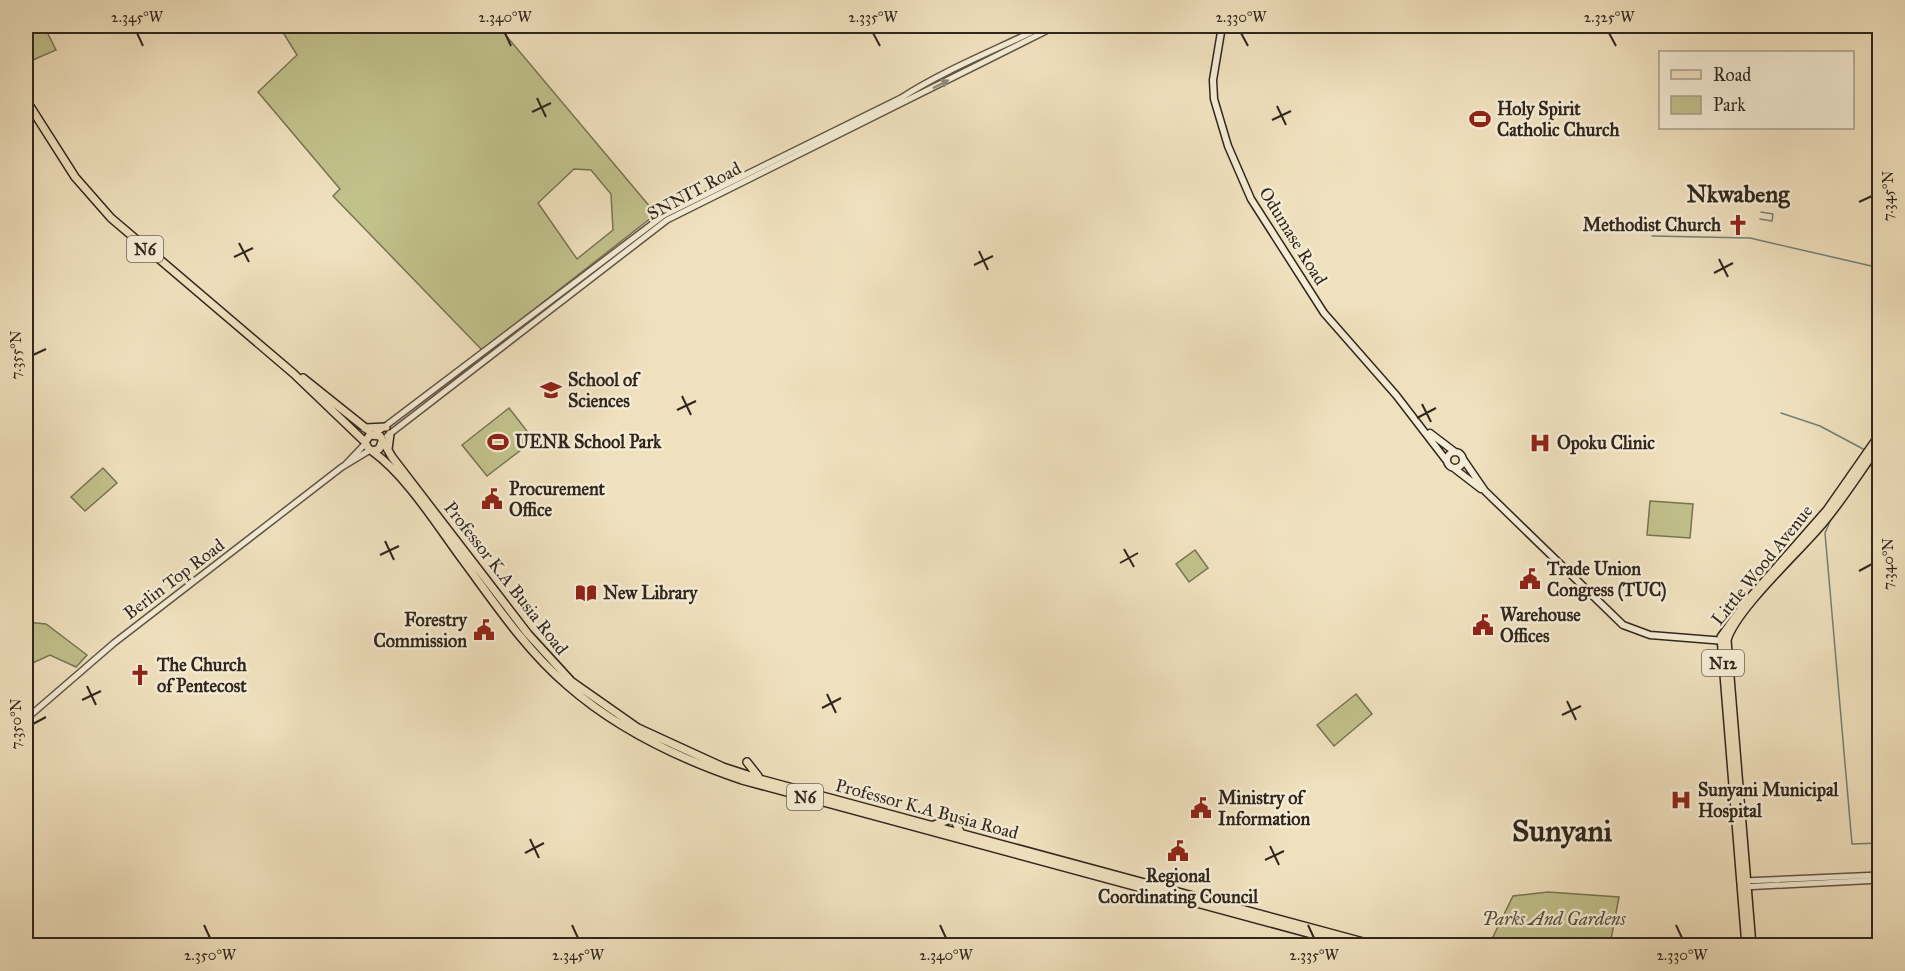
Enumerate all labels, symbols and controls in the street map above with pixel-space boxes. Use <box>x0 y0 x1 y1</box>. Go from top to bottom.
text: 2.345°W <box>111 8 164 26</box>
text: 2.340°W <box>478 8 533 26</box>
text: 2.335°W <box>848 8 898 26</box>
text: 2.330°W <box>1215 8 1267 26</box>
text: 2.325°W <box>1584 8 1635 26</box>
legend <box>1659 51 1854 129</box>
text: Road <box>1713 64 1751 86</box>
one-way arrow <box>933 79 950 88</box>
text: Park <box>1713 94 1746 116</box>
place label: Holy Spirit Catholic Church <box>1497 98 1621 141</box>
sports icon: Holy Spirit Catholic Church <box>1468 107 1492 131</box>
street label: SNNIT Road <box>643 157 745 225</box>
text: 7.345°N <box>1879 171 1897 221</box>
district label: Nkwabeng <box>1686 179 1790 209</box>
street label: Odumase Road <box>1254 183 1332 289</box>
church icon: Methodist Church <box>1726 213 1750 237</box>
place label: Methodist Church <box>1583 214 1722 236</box>
road number: N6 <box>127 236 163 262</box>
text: 7.355°N <box>7 330 25 380</box>
place label: School of Sciences <box>568 369 641 412</box>
school or university icon: School of Sciences <box>539 378 563 402</box>
sports icon: UENR School Park <box>486 430 510 454</box>
place label: UENR School Park <box>515 431 662 453</box>
hospital icon: Opoku Clinic <box>1528 431 1552 455</box>
place label: Opoku Clinic <box>1557 432 1655 455</box>
place label: Procurement Office <box>509 478 606 521</box>
public building icon: Procurement Office <box>480 487 504 511</box>
street label: Professor K.A Busia Road <box>439 497 573 659</box>
street label: Little Wood Avenue <box>1707 500 1817 630</box>
street label: Berlin Top Road <box>119 534 229 624</box>
text: 7.340°N <box>1879 538 1897 590</box>
place label: Trade Union Congress (TUC) <box>1546 558 1666 602</box>
public building icon: Trade Union Congress (TUC) <box>1518 567 1542 591</box>
library icon: New Library <box>574 581 598 605</box>
place label: New Library <box>603 582 699 605</box>
place label: Warehouse Offices <box>1500 604 1581 647</box>
place label: Forestry Commission <box>373 609 469 652</box>
public building icon: Warehouse Offices <box>1471 613 1495 637</box>
public building icon: Forestry Commission <box>472 618 496 642</box>
road number: N12 <box>1702 650 1744 676</box>
place label: The Church of Pentecost <box>156 654 248 697</box>
church icon: The Church of Pentecost <box>128 663 152 687</box>
text: 7.350°N <box>7 698 25 749</box>
street label: Professor K.A Busia Road <box>833 774 1021 844</box>
place label: Sunyani Municipal Hospital <box>1698 779 1840 823</box>
road number: N6 <box>787 784 823 810</box>
place label: Ministry of Information <box>1218 787 1310 830</box>
hospital icon: Sunyani Municipal Hospital <box>1669 788 1693 812</box>
public building icon: Ministry of Information <box>1189 796 1213 820</box>
district label: Sunyani <box>1512 813 1613 849</box>
public building icon: Regional Coordinating Council <box>1166 839 1190 863</box>
place label: Regional Coordinating Council <box>1098 865 1259 909</box>
park label: Parks And Gardens <box>1482 908 1626 930</box>
text: 2.350°W <box>184 946 237 964</box>
text: 2.345°W <box>552 946 605 964</box>
text: 2.340°W <box>919 946 974 964</box>
text: 2.335°W <box>1289 946 1339 964</box>
text: 2.330°W <box>1656 946 1708 964</box>

